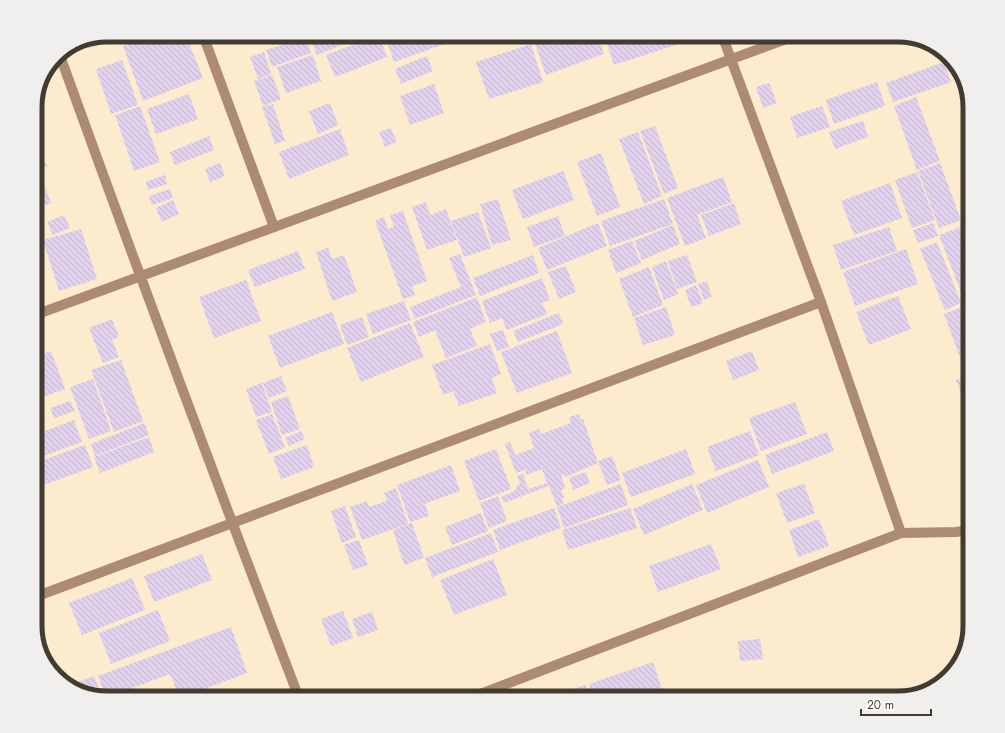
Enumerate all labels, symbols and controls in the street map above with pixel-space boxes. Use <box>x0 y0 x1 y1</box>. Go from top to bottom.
scale bar <box>861 691 931 717</box>
text: 20 m <box>867 696 894 714</box>

